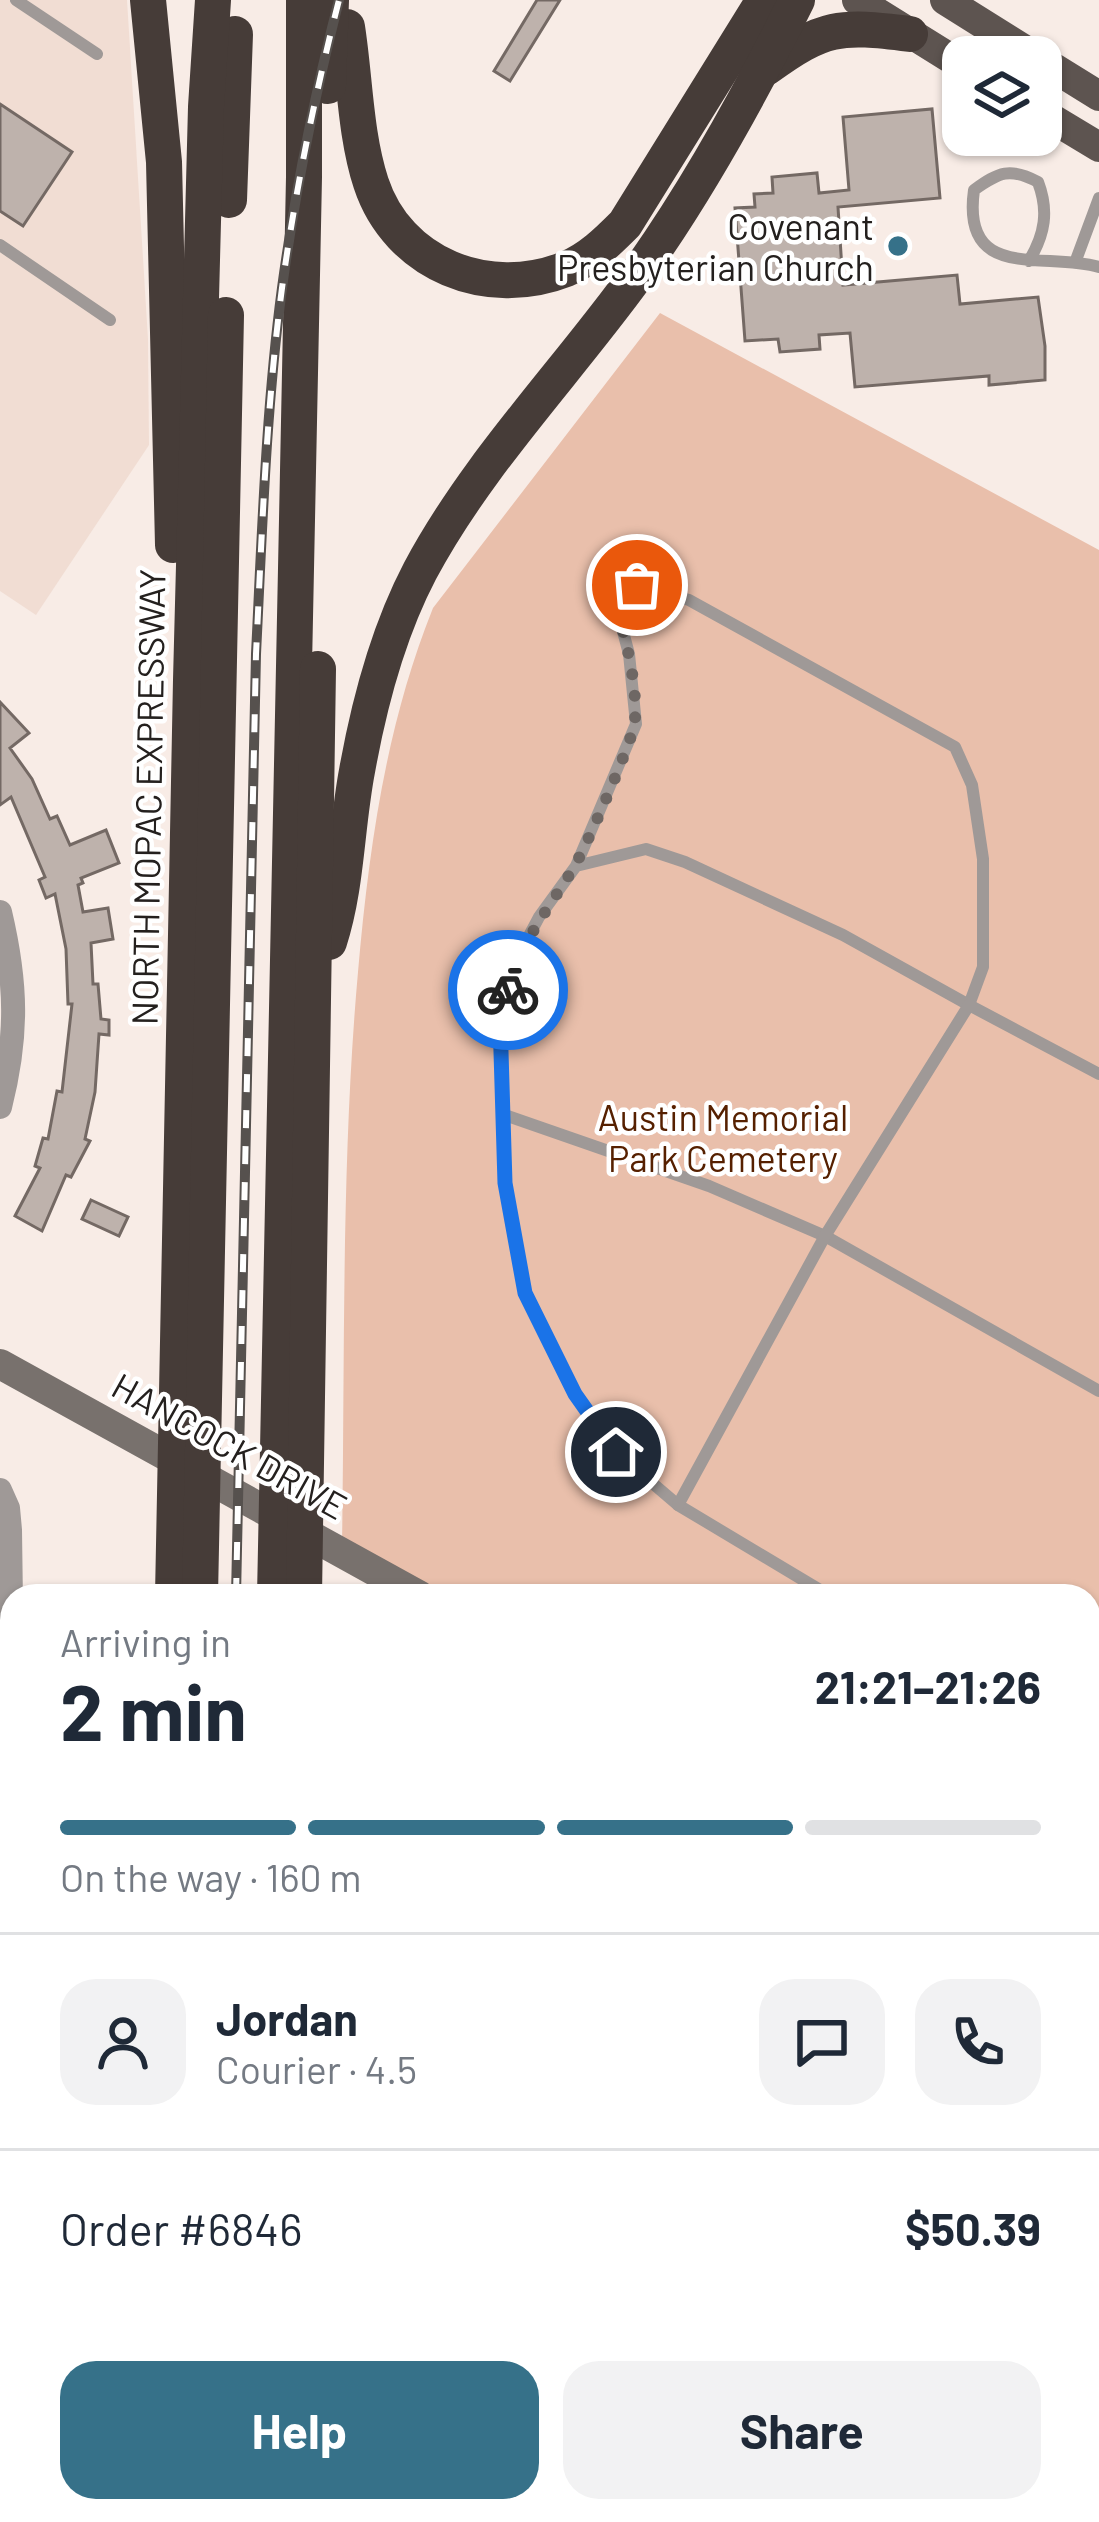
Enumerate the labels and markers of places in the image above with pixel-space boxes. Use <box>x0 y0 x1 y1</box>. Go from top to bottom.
place label: Covenant Presbyterian Church <box>557 204 874 288</box>
marker: Covenant Presbyterian Church <box>885 233 911 259</box>
pin <box>586 534 688 636</box>
pin <box>565 1401 667 1503</box>

